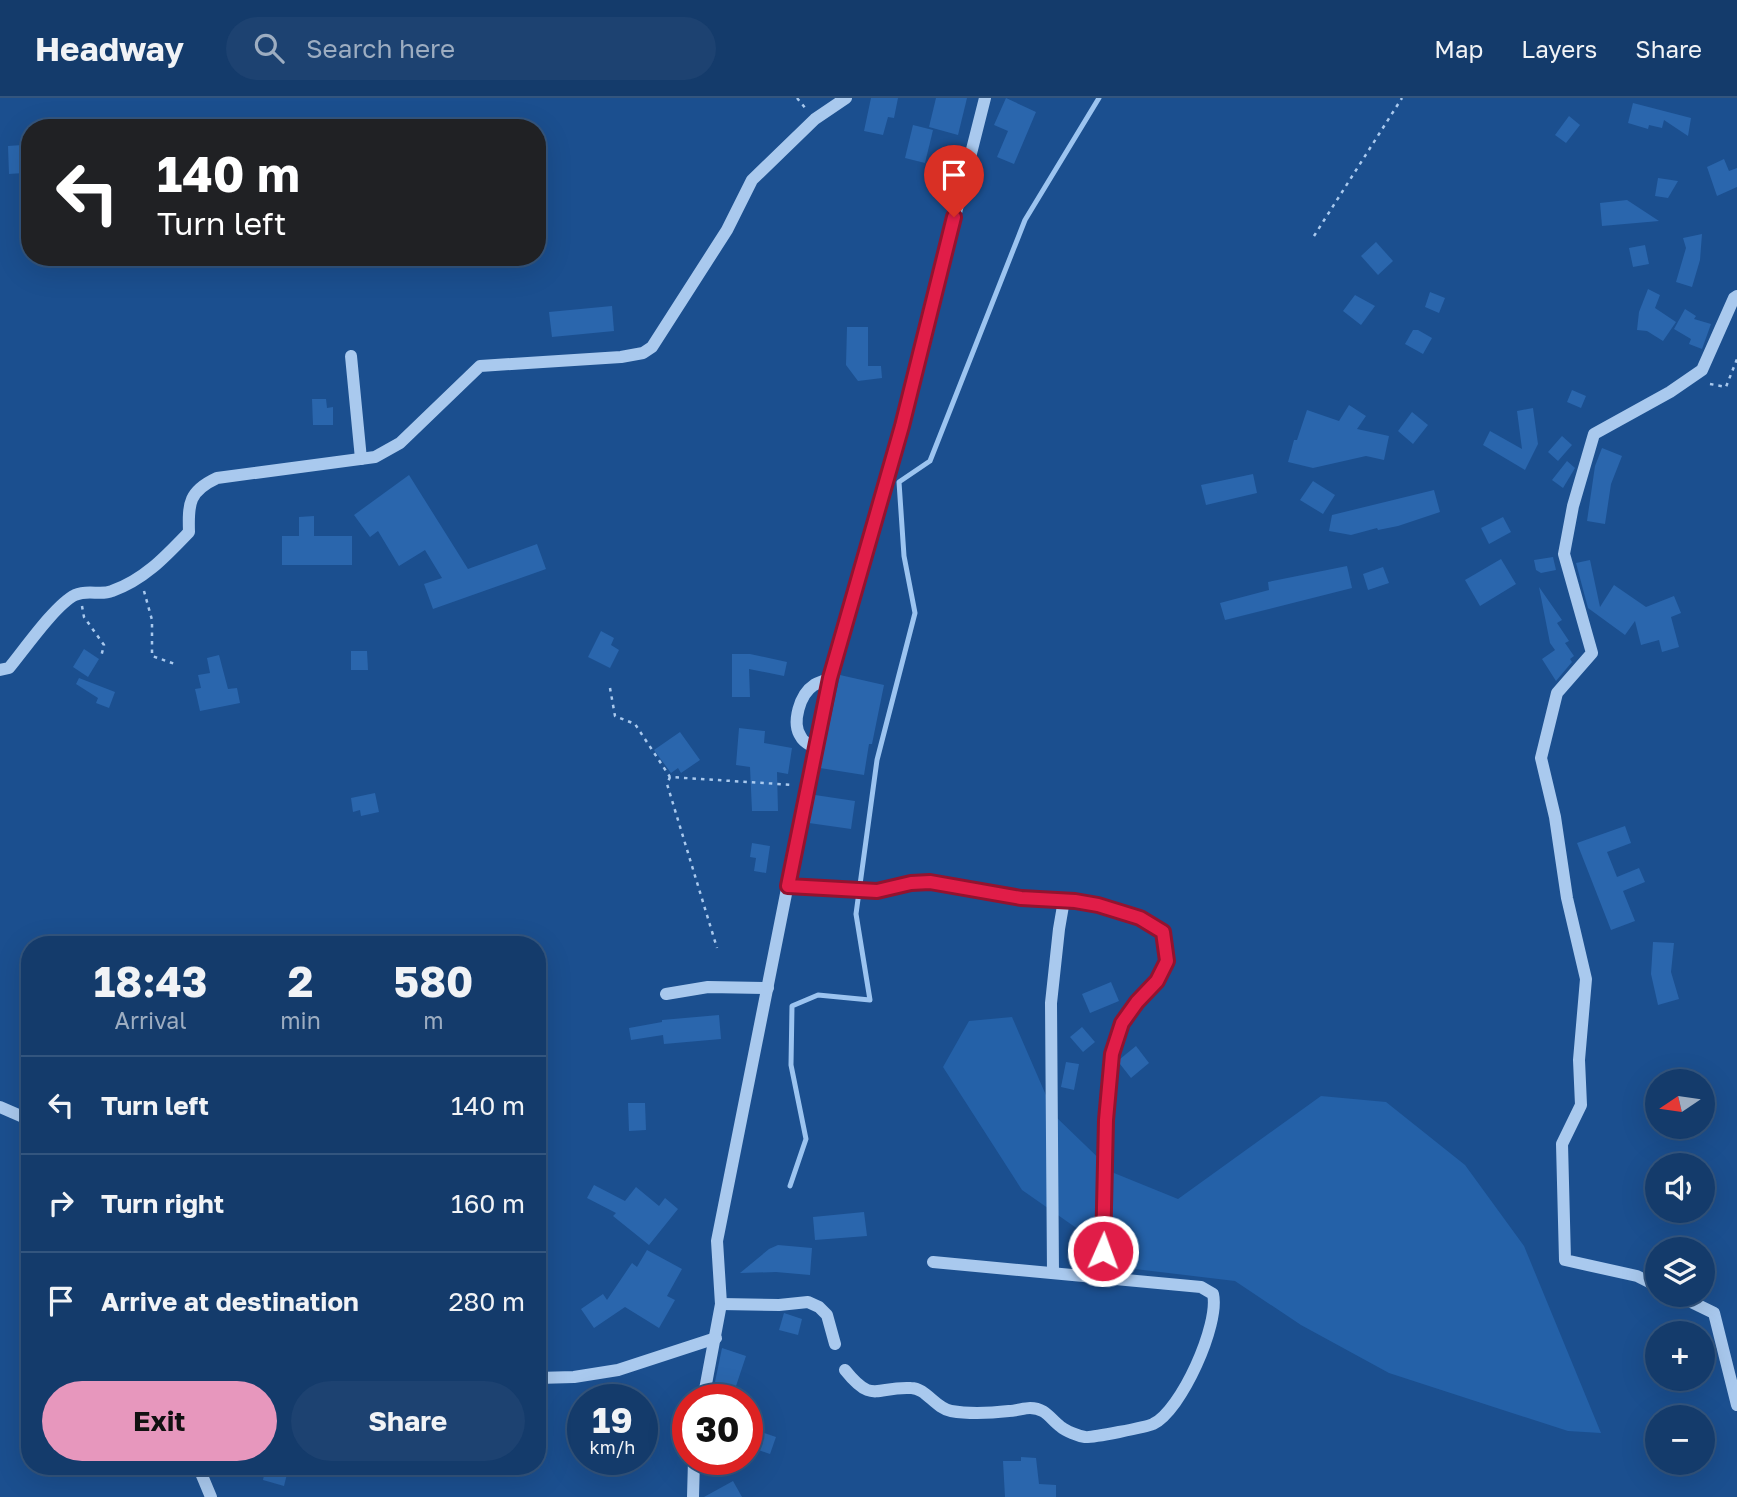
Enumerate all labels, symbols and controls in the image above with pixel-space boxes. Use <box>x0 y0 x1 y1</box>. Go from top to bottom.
search box <box>226 17 716 80</box>
text: Headway <box>35 29 184 68</box>
icon: search <box>250 29 288 67</box>
text: Search here <box>306 33 455 64</box>
text: Map <box>1434 34 1483 63</box>
text: Layers <box>1521 34 1597 63</box>
text: Share <box>1635 34 1702 63</box>
text: 140 m <box>157 144 300 203</box>
pin <box>924 145 984 217</box>
icon: left <box>42 147 133 238</box>
icon: arrive <box>935 156 973 194</box>
text: Turn left <box>157 204 286 242</box>
text: 18:43 <box>94 956 208 1006</box>
text: 2 <box>288 956 313 1006</box>
text: 580 <box>394 956 473 1006</box>
text: Arrival <box>115 1006 187 1034</box>
text: min <box>280 1006 321 1034</box>
text: m <box>423 1006 444 1034</box>
north arrow <box>1645 1069 1715 1139</box>
map controls <box>1645 1069 1715 1475</box>
icon: left <box>42 1086 80 1124</box>
text: Turn left <box>101 1090 209 1121</box>
text: 140 m <box>451 1090 525 1121</box>
button: sound <box>1645 1153 1715 1223</box>
icon: right <box>42 1184 80 1222</box>
text: Turn right <box>101 1188 224 1219</box>
text: 160 m <box>451 1188 525 1219</box>
position arrow <box>1066 1214 1140 1288</box>
button: layers <box>1645 1237 1715 1307</box>
icon: arrive <box>42 1282 80 1320</box>
text: Arrive at destination <box>101 1286 359 1317</box>
text: 280 m <box>448 1286 525 1317</box>
button: + <box>1645 1321 1715 1391</box>
button: Exit <box>42 1381 277 1461</box>
button: Share <box>291 1381 525 1461</box>
speed limit sign: 30 <box>672 1384 763 1475</box>
text: 19 <box>592 1399 633 1441</box>
button: − <box>1645 1405 1715 1475</box>
text: km/h <box>590 1436 635 1458</box>

